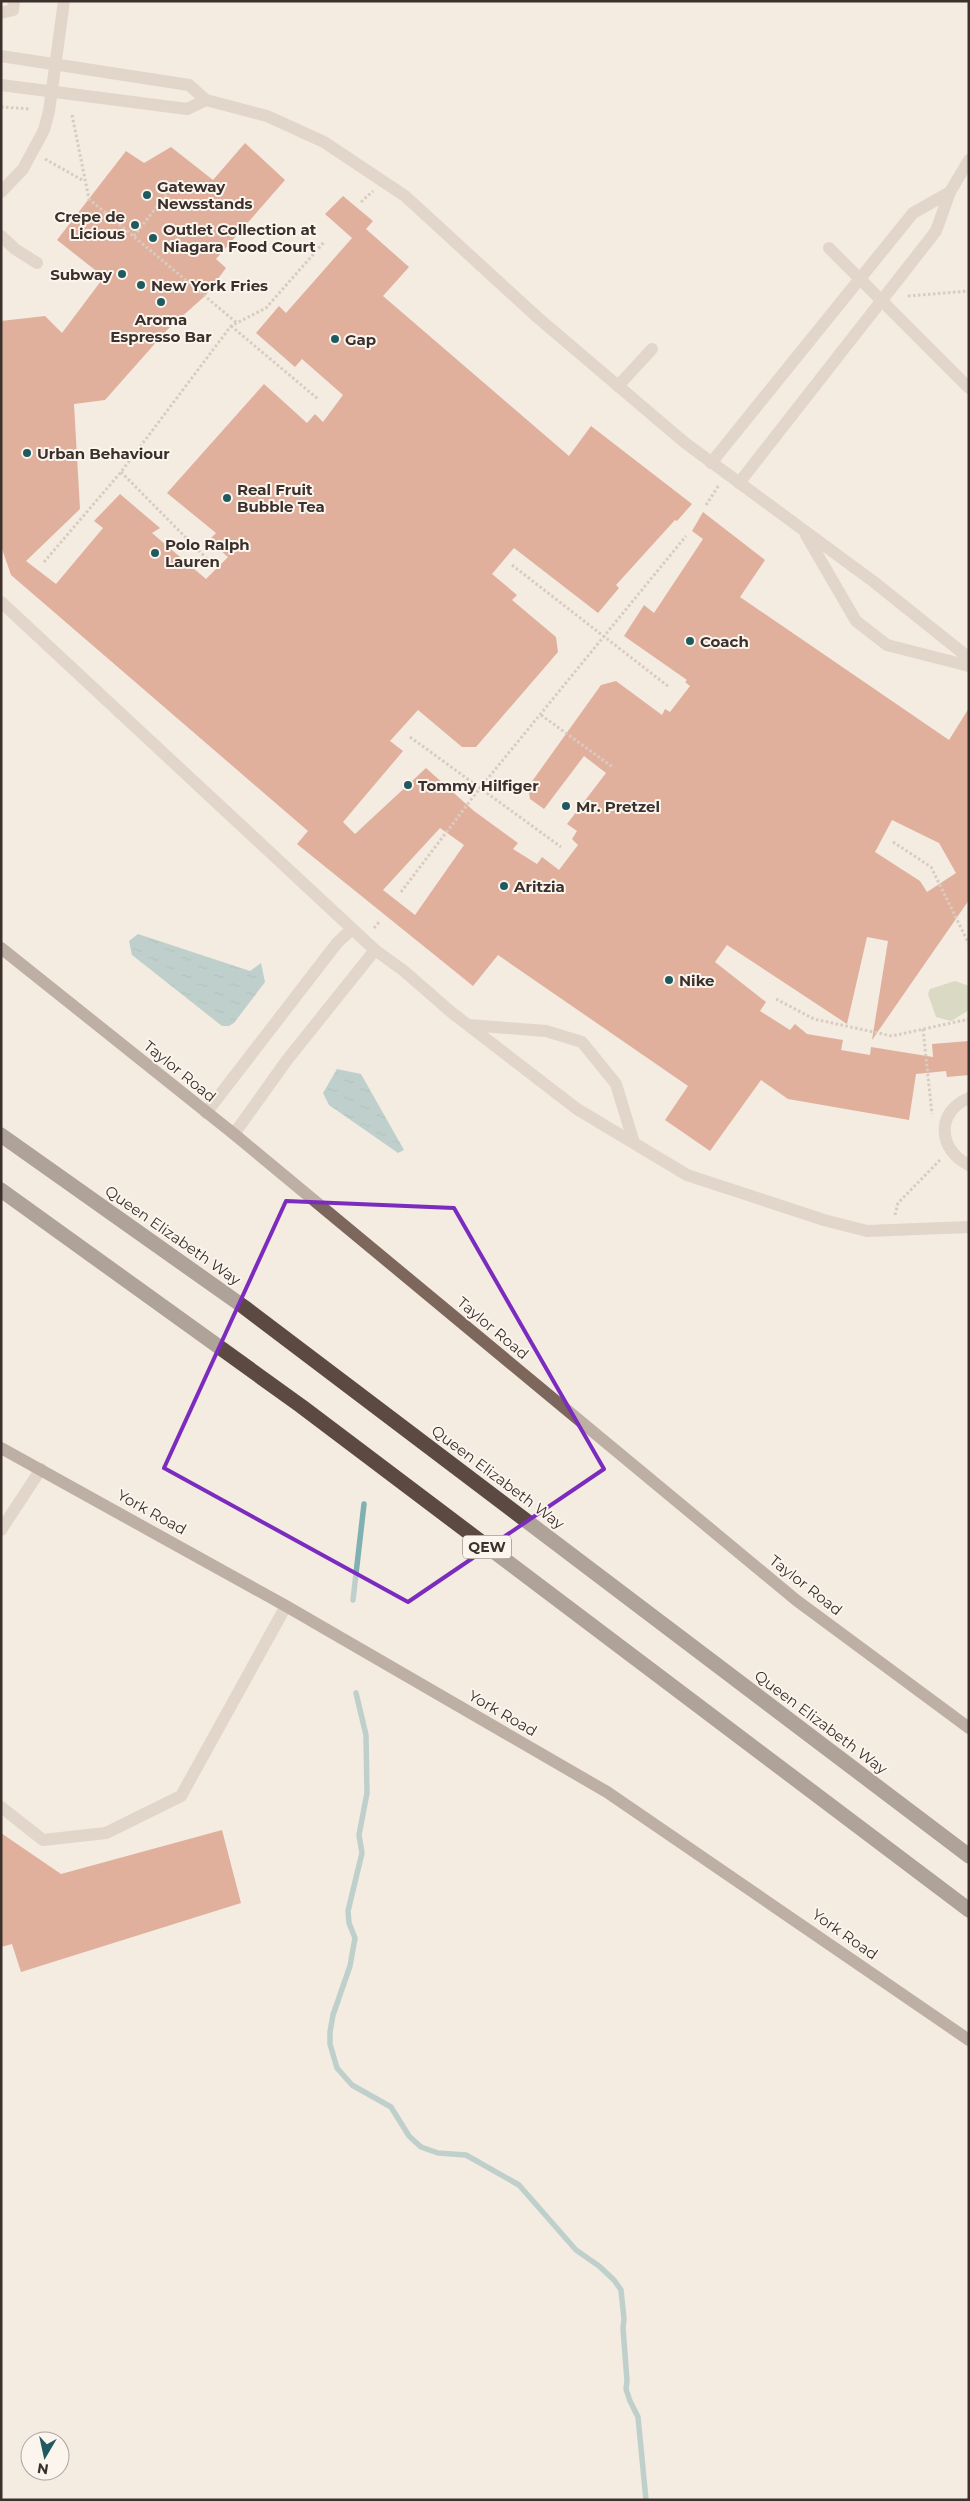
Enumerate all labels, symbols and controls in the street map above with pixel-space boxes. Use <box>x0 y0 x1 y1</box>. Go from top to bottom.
place label: Gateway Newsstands <box>157 177 253 213</box>
marker: Gateway Newsstands <box>141 189 153 201</box>
place label: Crepe de Licious <box>54 207 125 243</box>
marker: Crepe de Licious <box>129 219 141 231</box>
place label: Outlet Collection at Niagara Food Court <box>163 220 317 256</box>
marker: Outlet Collection at Niagara Food Court <box>147 232 159 244</box>
place label: Subway <box>50 265 113 284</box>
marker: Subway <box>116 268 128 280</box>
place label: New York Fries <box>151 276 268 295</box>
marker: New York Fries <box>135 279 147 291</box>
marker: Aroma Espresso Bar <box>155 296 167 308</box>
place label: Aroma Espresso Bar <box>110 310 212 346</box>
place label: Gap <box>345 330 376 349</box>
marker: Gap <box>329 333 341 345</box>
place label: Urban Behaviour <box>37 444 170 463</box>
marker: Urban Behaviour <box>21 447 33 459</box>
place label: Real Fruit Bubble Tea <box>237 480 325 516</box>
marker: Real Fruit Bubble Tea <box>221 492 233 504</box>
place label: Polo Ralph Lauren <box>165 535 250 571</box>
marker: Polo Ralph Lauren <box>149 547 161 559</box>
place label: Coach <box>700 632 749 651</box>
marker: Coach <box>684 635 696 647</box>
place label: Tommy Hilfiger <box>418 776 539 795</box>
marker: Tommy Hilfiger <box>402 779 414 791</box>
place label: Mr. Pretzel <box>576 797 660 816</box>
marker: Mr. Pretzel <box>560 800 572 812</box>
place label: Aritzia <box>513 877 565 896</box>
marker: Aritzia <box>498 880 510 892</box>
place label: Nike <box>679 971 715 990</box>
marker: Nike <box>663 974 675 986</box>
street label: Taylor Road <box>140 1036 220 1106</box>
street label: Queen Elizabeth Way <box>101 1181 245 1290</box>
street label: Taylor Road <box>453 1293 533 1363</box>
street label: Queen Elizabeth Way <box>428 1421 569 1534</box>
street label: York Road <box>114 1485 190 1539</box>
road number: QEW <box>463 1535 511 1558</box>
street label: Taylor Road <box>766 1551 846 1619</box>
street label: Queen Elizabeth Way <box>751 1666 892 1779</box>
street label: York Road <box>465 1686 541 1740</box>
street label: York Road <box>808 1904 882 1964</box>
north arrow <box>20 2431 70 2481</box>
text: N <box>36 2459 50 2479</box>

